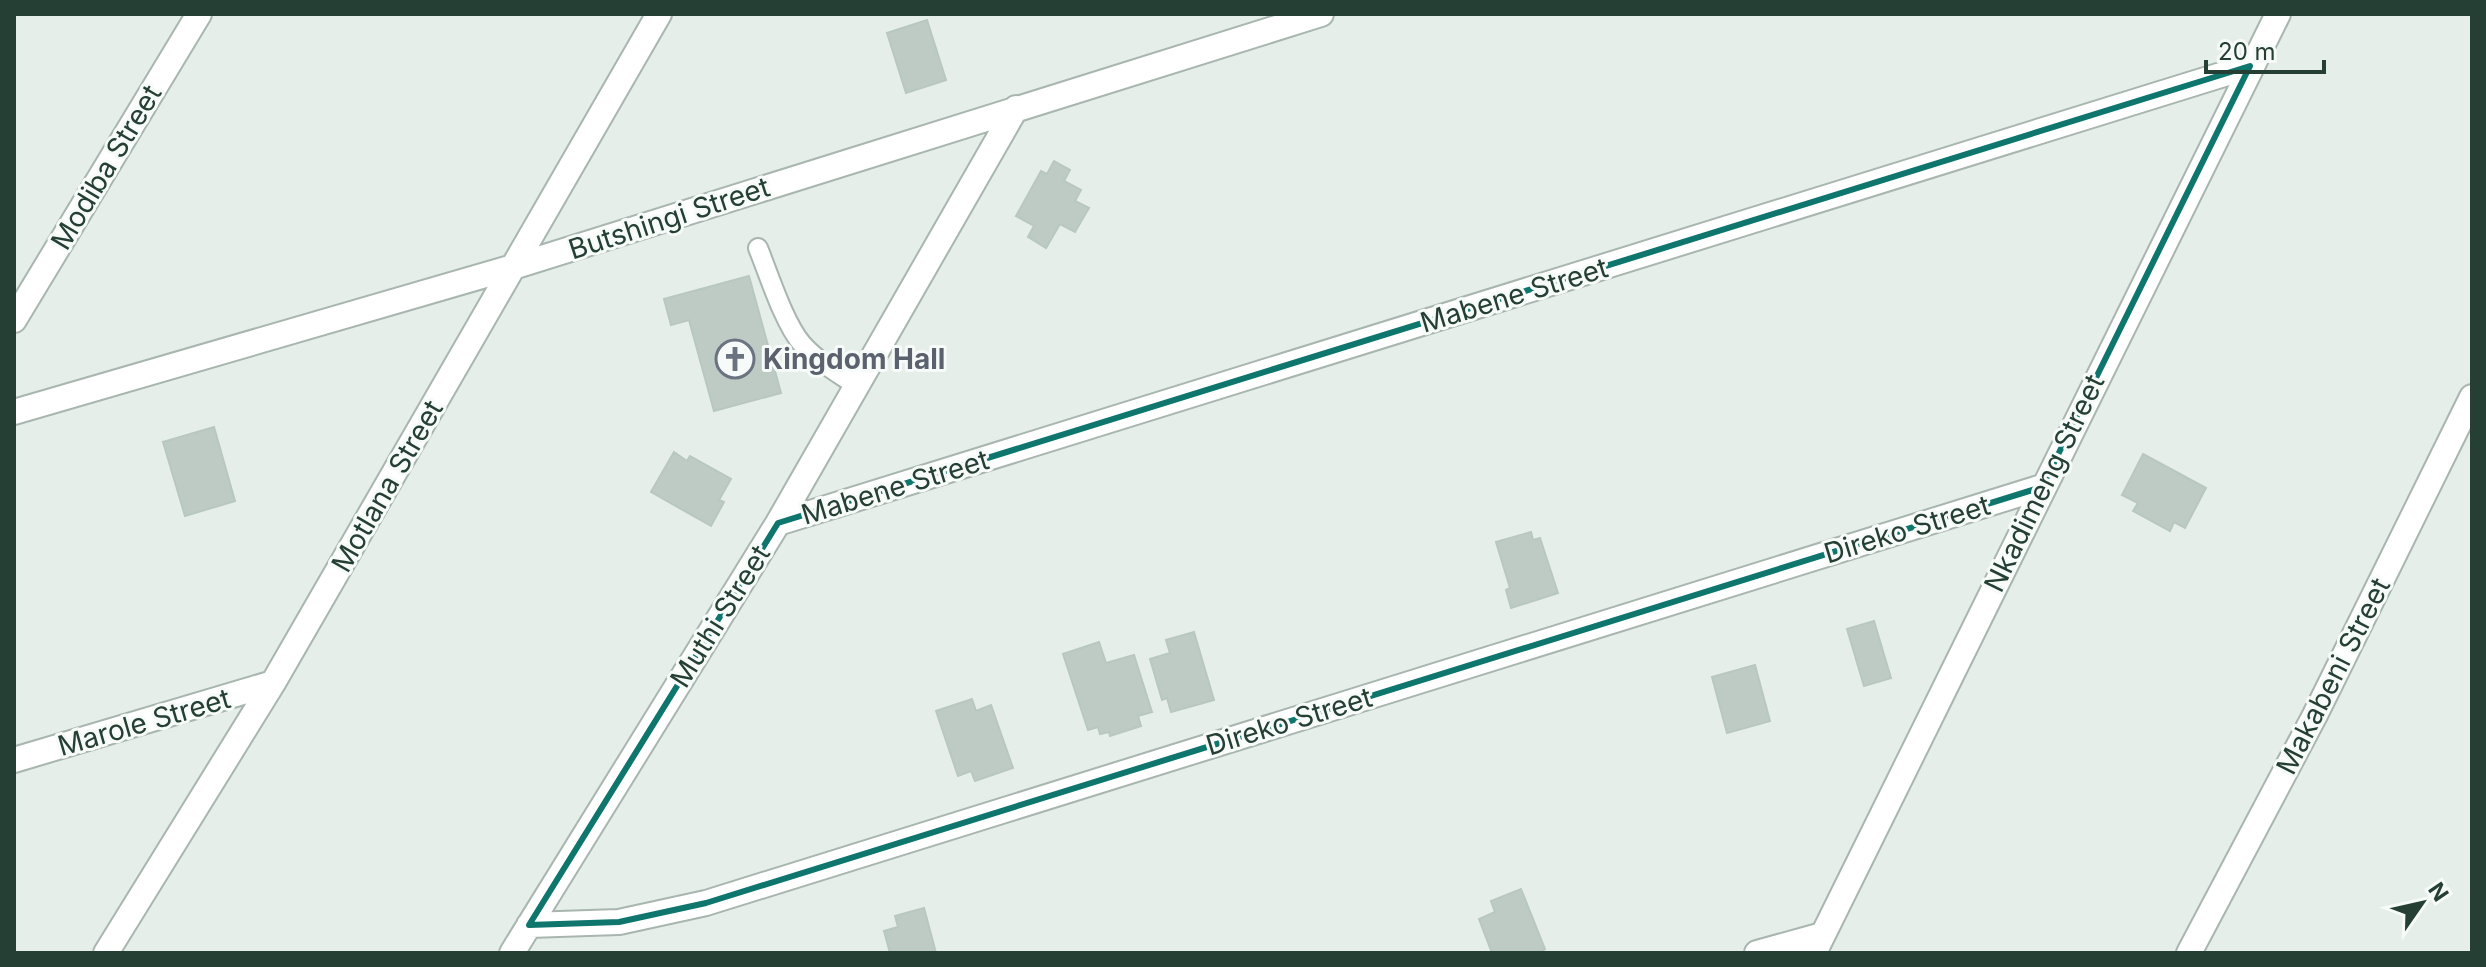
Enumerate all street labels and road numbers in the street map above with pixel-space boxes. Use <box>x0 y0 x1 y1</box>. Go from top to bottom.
street label: Modiba Street <box>44 79 168 255</box>
street label: Butshingi Street <box>564 169 774 267</box>
street label: Mabene Street <box>1416 250 1612 340</box>
street label: Nkadimeng Street <box>1977 369 2111 597</box>
street label: Motlana Street <box>324 394 450 578</box>
street label: Mabene Street <box>797 442 993 532</box>
street label: Direko Street <box>1820 488 1994 570</box>
street label: Muthi Street <box>663 539 777 693</box>
street label: Makabeni Street <box>2269 572 2397 780</box>
street label: Direko Street <box>1202 680 1376 762</box>
street label: Marole Street <box>54 681 234 763</box>

